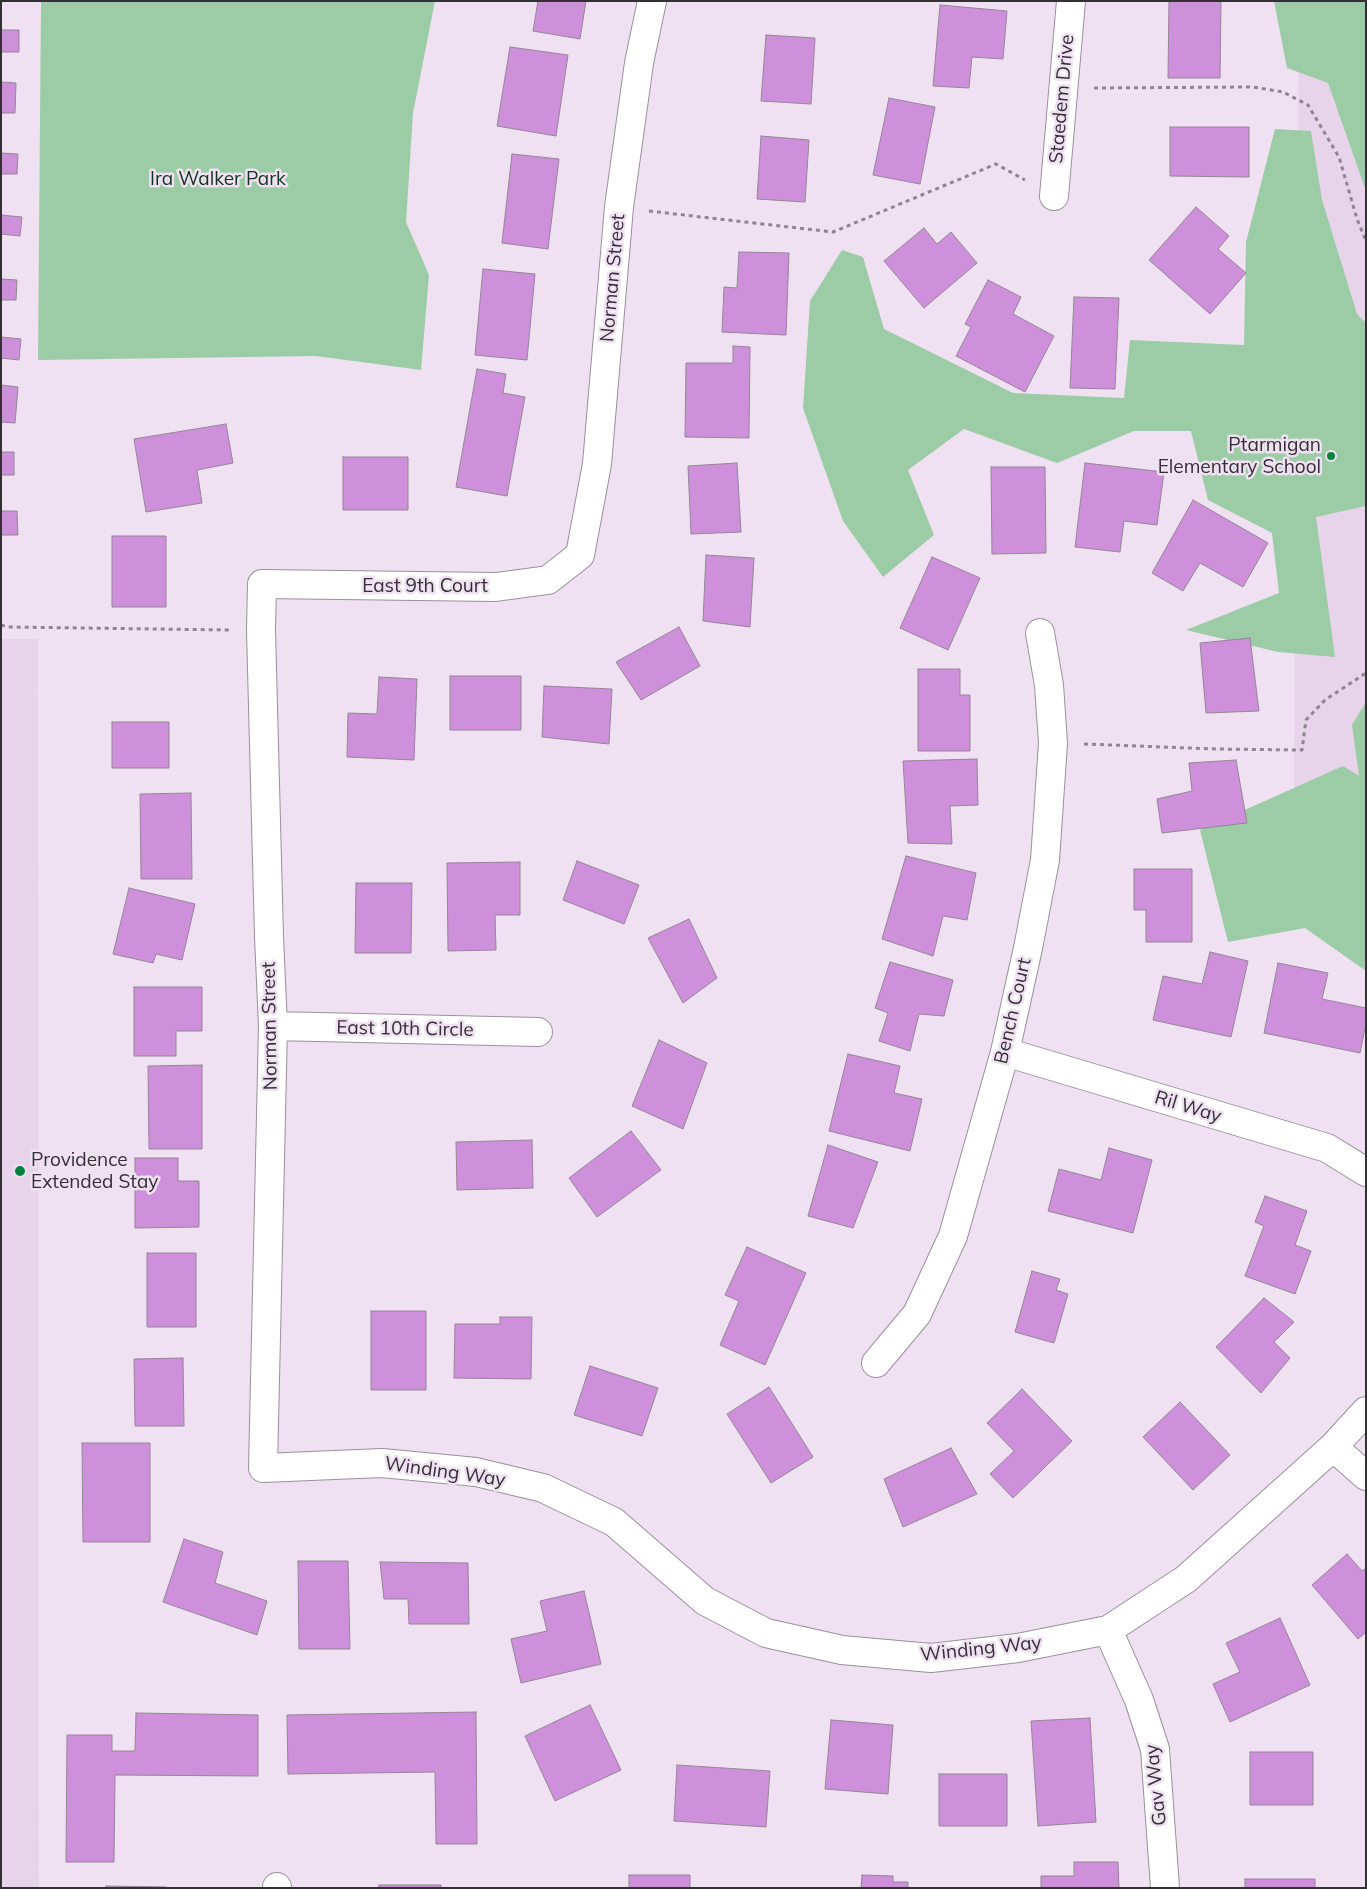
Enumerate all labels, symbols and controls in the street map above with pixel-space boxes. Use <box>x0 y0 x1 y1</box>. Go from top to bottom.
street label: Staedem Drive <box>1045 34 1079 164</box>
park label: Ira Walker Park <box>150 168 286 190</box>
street label: Norman Street <box>596 213 630 343</box>
place label: Ptarmigan Elementary School <box>1158 434 1321 478</box>
marker: Ptarmigan Elementary School <box>1325 450 1337 462</box>
street label: East 9th Court <box>362 575 488 597</box>
street label: Bench Court <box>990 956 1036 1066</box>
street label: Norman Street <box>257 961 283 1091</box>
street label: East 10th Circle <box>336 1016 474 1042</box>
street label: Ril Way <box>1152 1086 1224 1128</box>
place label: Providence Extended Stay <box>31 1149 158 1193</box>
marker: Providence Extended Stay <box>13 1164 27 1178</box>
street label: Winding Way <box>383 1452 507 1492</box>
street label: Winding Way <box>919 1631 1043 1667</box>
street label: Gav Way <box>1140 1743 1172 1827</box>

